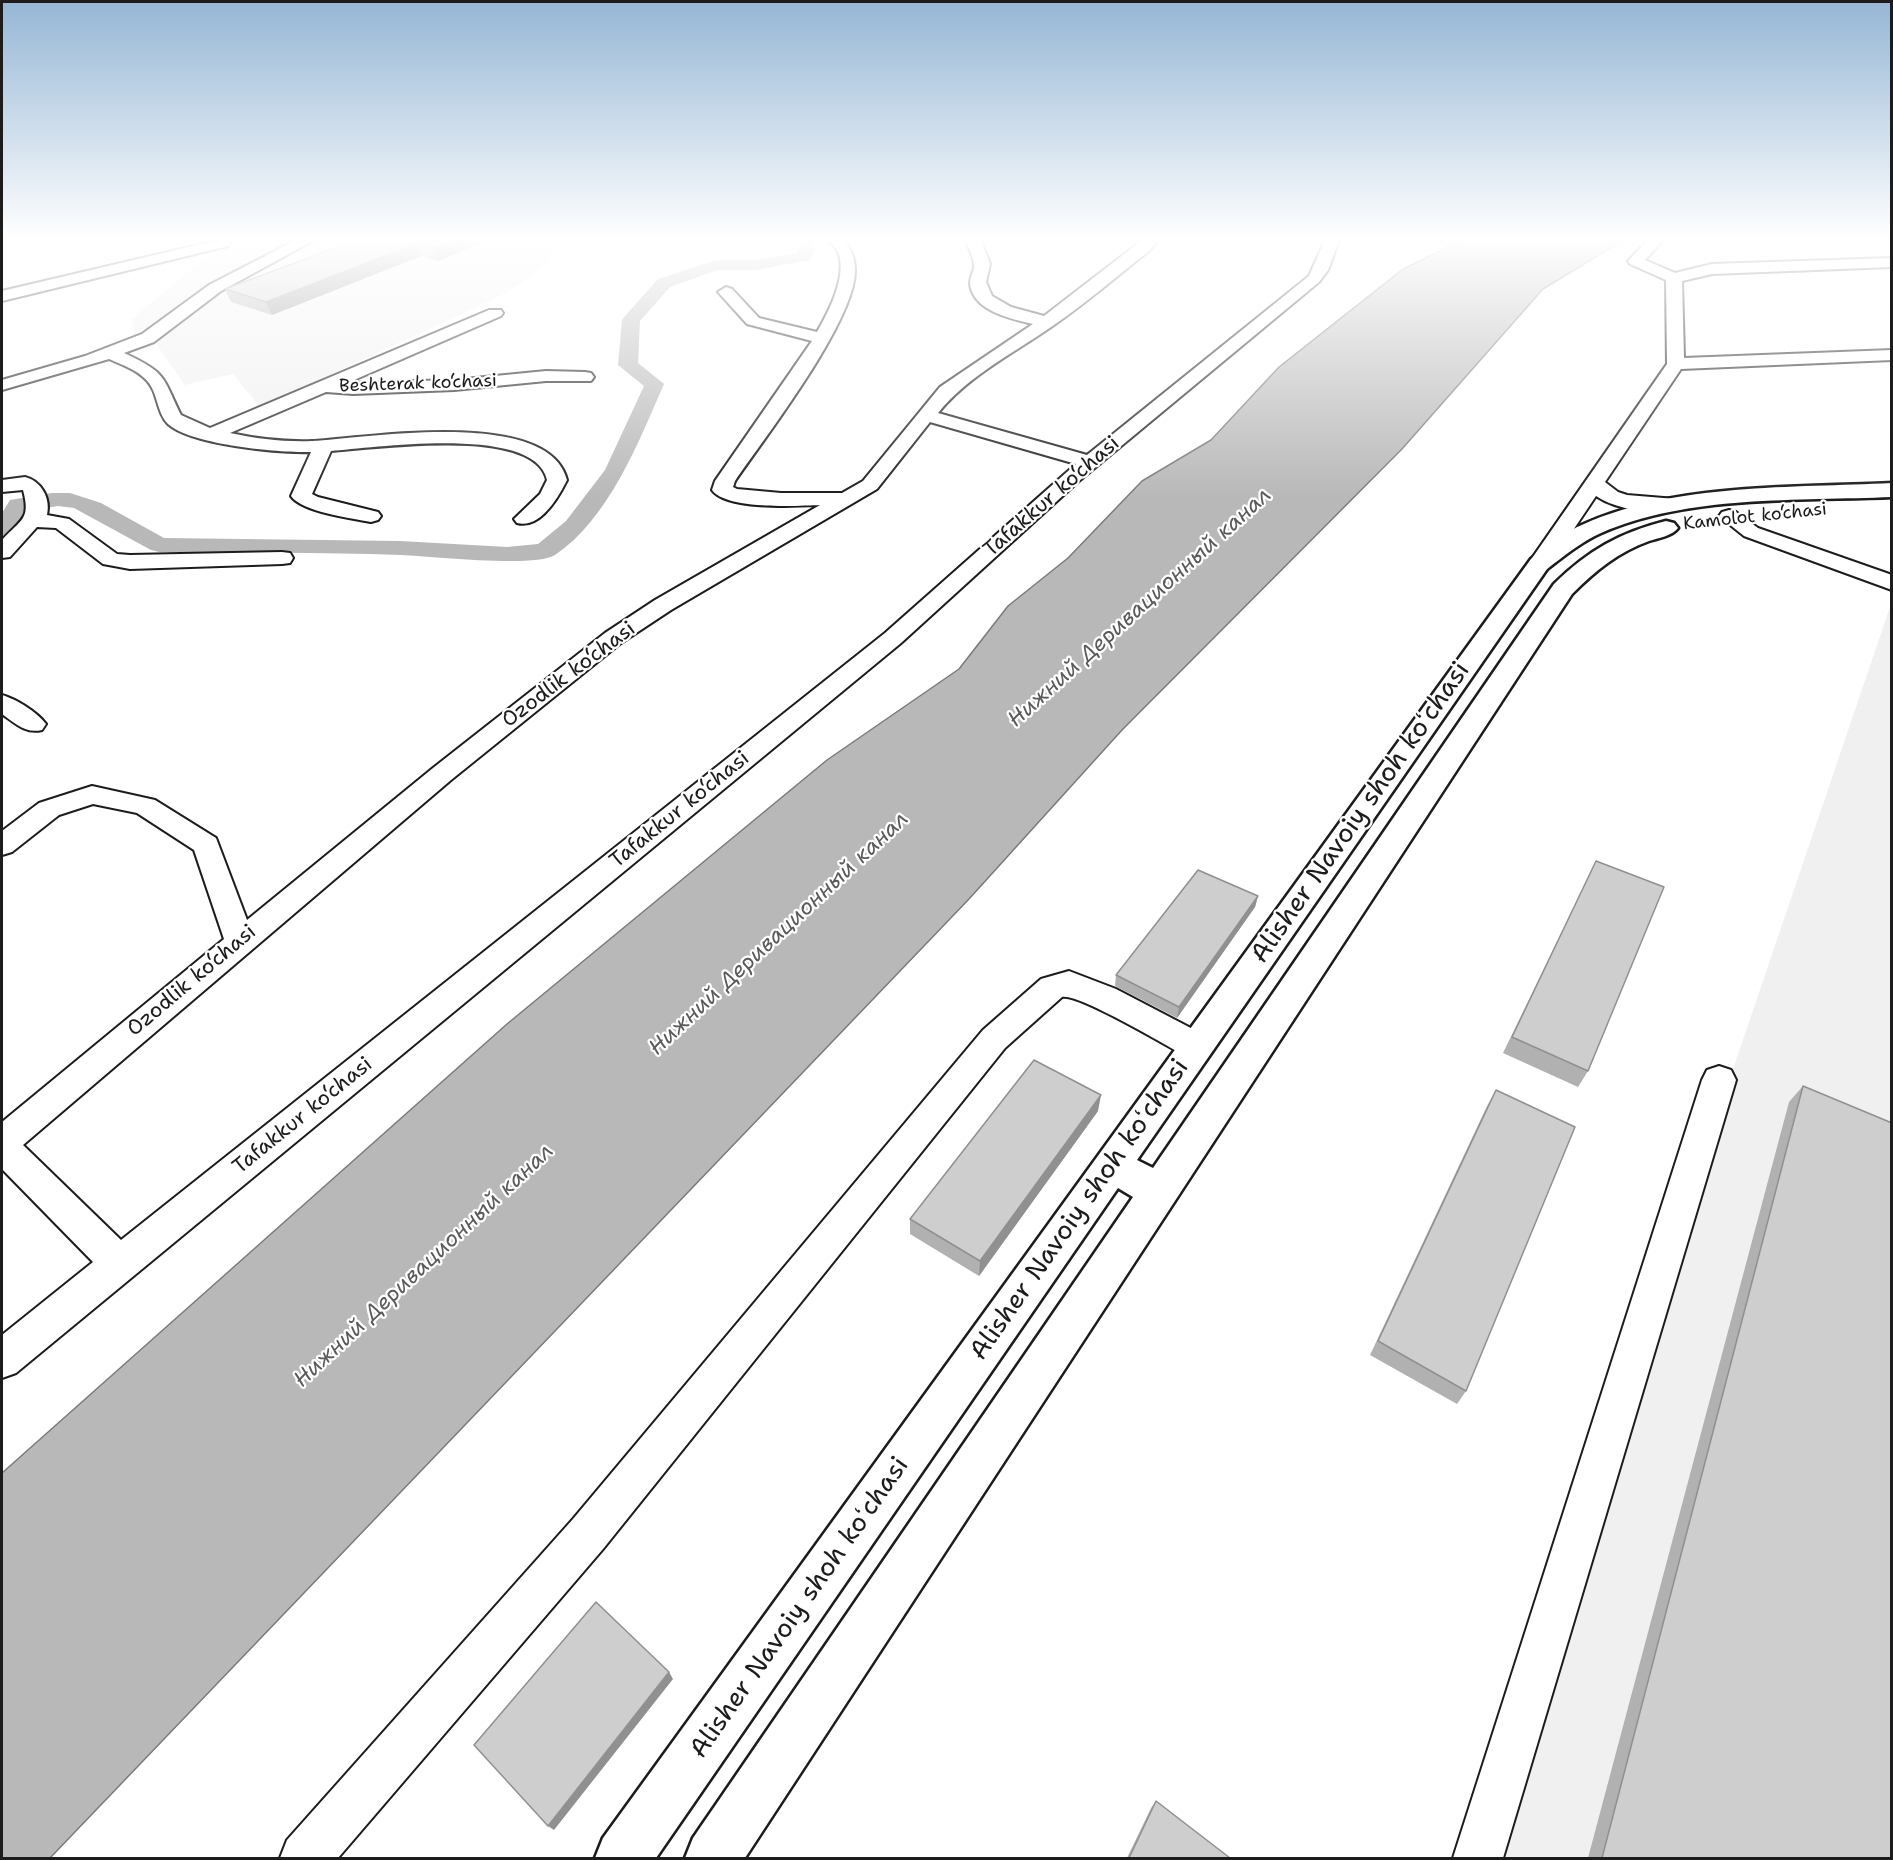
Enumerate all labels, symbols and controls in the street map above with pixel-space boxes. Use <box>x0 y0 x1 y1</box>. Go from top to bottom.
street label: Beshterak ko‘chasi <box>339 370 497 398</box>
street label: Tafakkur ko‘chasi <box>979 431 1125 563</box>
water label: Нижний Деривационный канал <box>1003 483 1277 733</box>
street label: Kamolot ko‘chasi <box>1682 499 1828 535</box>
street label: Ozodlik ko‘chasi <box>497 617 641 733</box>
street label: Alisher Navoiy shoh koʻchasi <box>1245 656 1477 970</box>
street label: Tafakkur ko‘chasi <box>605 746 755 874</box>
water label: Нижний Деривационный канал <box>644 807 914 1061</box>
street label: Ozodlik ko‘chasi <box>122 920 262 1042</box>
street label: Tafakkur ko‘chasi <box>228 1052 378 1180</box>
street label: Alisher Navoiy shoh koʻchasi <box>964 1053 1196 1367</box>
water label: Нижний Деривационный канал <box>289 1139 559 1393</box>
street label: Alisher Navoiy shoh koʻchasi <box>684 1451 916 1765</box>

